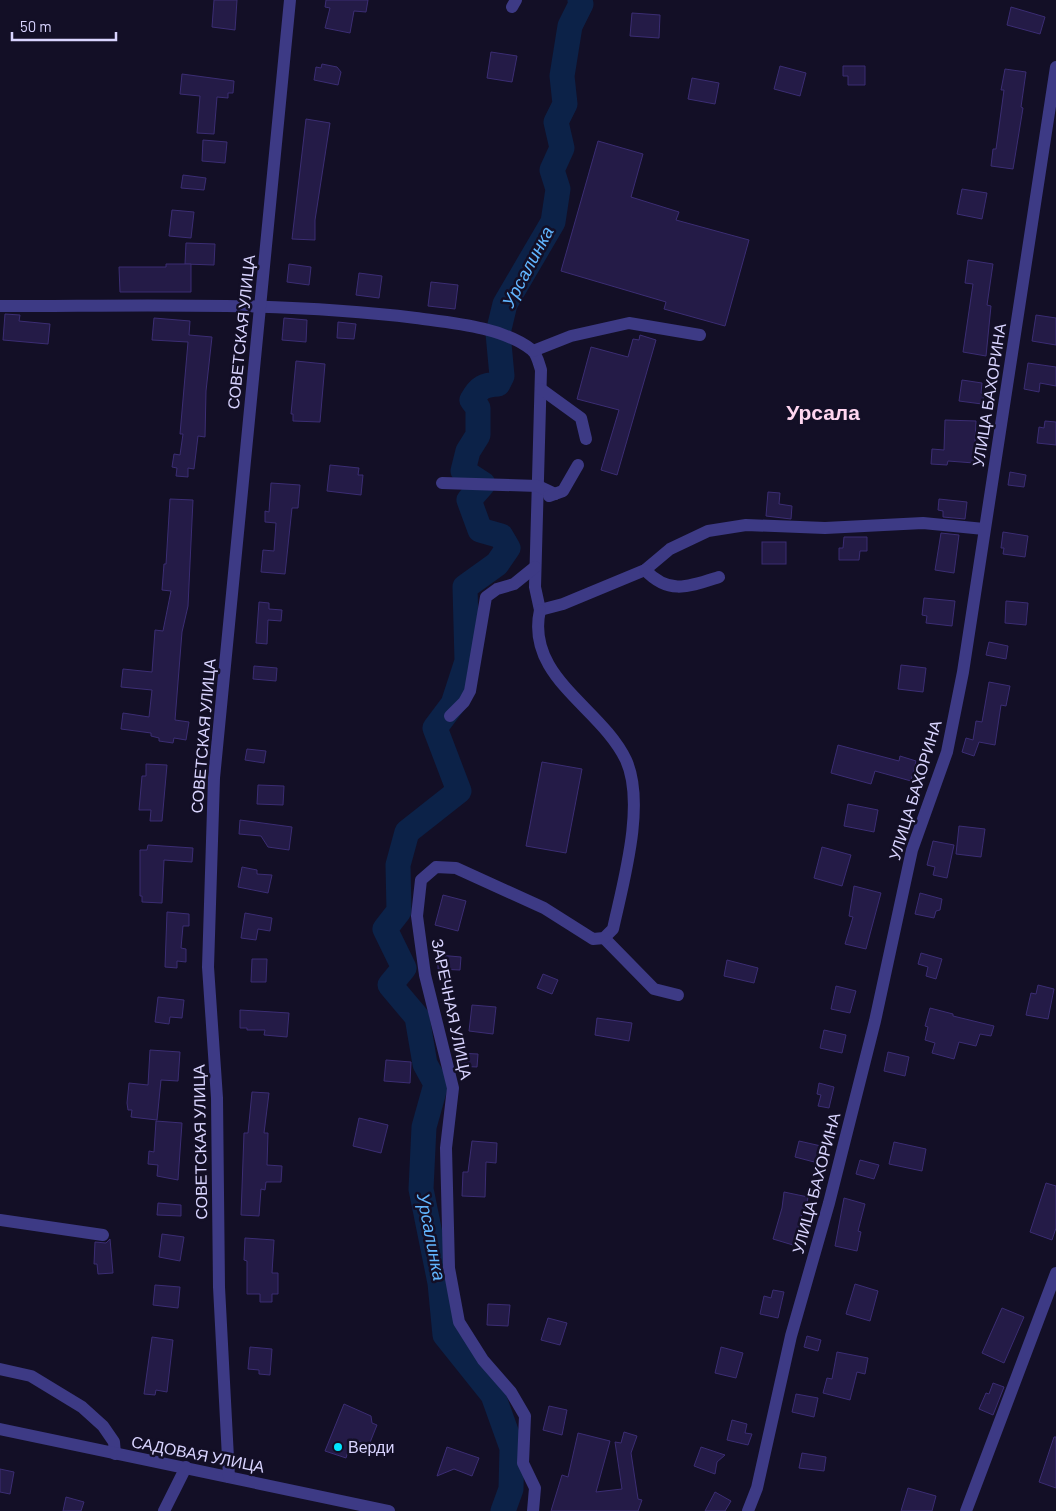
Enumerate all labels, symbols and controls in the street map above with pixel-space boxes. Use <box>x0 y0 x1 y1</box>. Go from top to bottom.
scale bar <box>12 10 116 42</box>
text: 50 m <box>20 17 52 35</box>
water label: Урсалинка <box>496 222 558 312</box>
street label: СОВЕТСКАЯ УЛИЦА <box>223 253 258 410</box>
street label: УЛИЦА БАХОРИНА <box>968 321 1009 468</box>
district label: Урсала <box>786 399 860 424</box>
street label: СОВЕТСКАЯ УЛИЦА <box>186 657 219 814</box>
street label: УЛИЦА БАХОРИНА <box>884 717 945 862</box>
street label: ЗАРЕЧНАЯ УЛИЦА <box>428 937 477 1081</box>
street label: СОВЕТСКАЯ УЛИЦА <box>189 1064 210 1220</box>
street label: УЛИЦА БАХОРИНА <box>788 1110 844 1255</box>
water label: Урсалинка <box>413 1190 451 1282</box>
street label: САДОВАЯ УЛИЦА <box>130 1431 267 1476</box>
place label: Верди <box>348 1437 394 1456</box>
marker: Верди <box>332 1441 344 1453</box>

